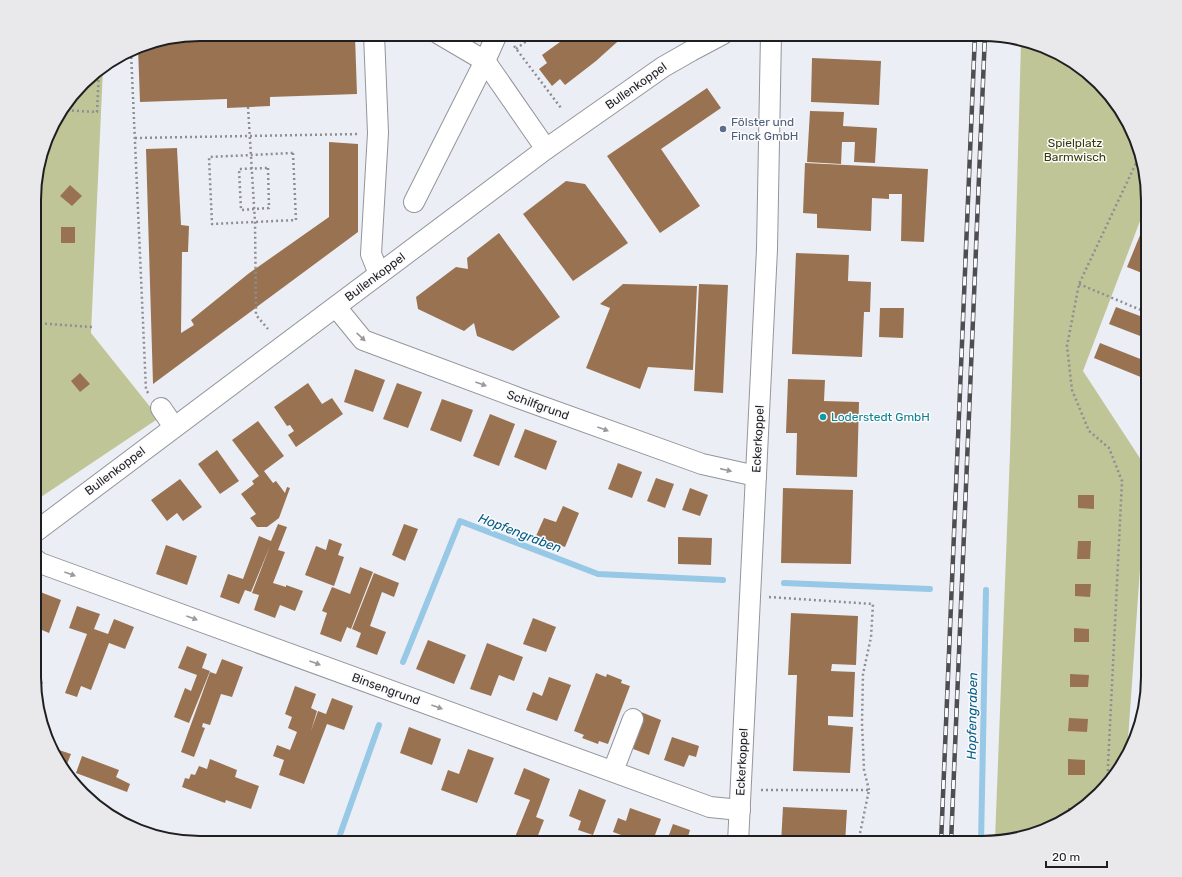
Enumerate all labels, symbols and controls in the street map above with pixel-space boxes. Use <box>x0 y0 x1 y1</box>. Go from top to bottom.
street label: Bullenkoppel <box>603 60 669 112</box>
place label: Fölster und Finck GmbH <box>731 115 798 143</box>
marker: Fölster und Finck GmbH <box>718 124 728 134</box>
park label: Spielplatz Barmwisch <box>1044 136 1106 164</box>
street label: Bullenkoppel <box>342 250 408 304</box>
one-way arrow <box>356 332 366 342</box>
one-way arrow <box>475 382 487 388</box>
street label: Schilfgrund <box>505 387 571 423</box>
street label: Eckerkoppel <box>749 405 767 473</box>
place label: Loderstedt GmbH <box>831 410 930 424</box>
marker: Loderstedt GmbH <box>818 412 828 422</box>
one-way arrow <box>598 426 610 432</box>
street label: Bullenkoppel <box>82 444 148 498</box>
one-way arrow <box>721 467 733 473</box>
water label: Hopfengraben <box>476 510 564 557</box>
one-way arrow <box>65 571 77 577</box>
one-way arrow <box>187 616 199 622</box>
one-way arrow <box>309 660 321 666</box>
street label: Binsengrund <box>350 670 422 708</box>
water label: Hopfengraben <box>964 672 981 760</box>
one-way arrow <box>431 704 443 710</box>
street label: Eckerkoppel <box>733 728 751 796</box>
scale bar <box>1046 843 1107 869</box>
text: 20 m <box>1052 850 1080 864</box>

